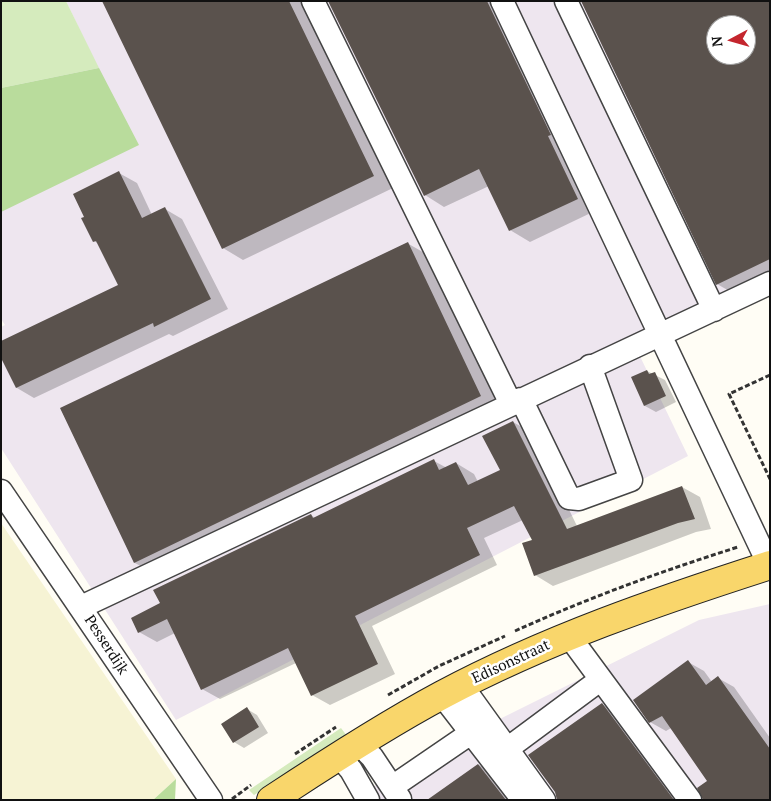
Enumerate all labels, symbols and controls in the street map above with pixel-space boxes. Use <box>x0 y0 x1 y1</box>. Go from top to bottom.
north arrow <box>706 15 756 65</box>
text: N <box>707 35 727 48</box>
street label: Pesserdijk <box>80 612 132 678</box>
street label: Edisonstraat <box>469 636 553 688</box>

